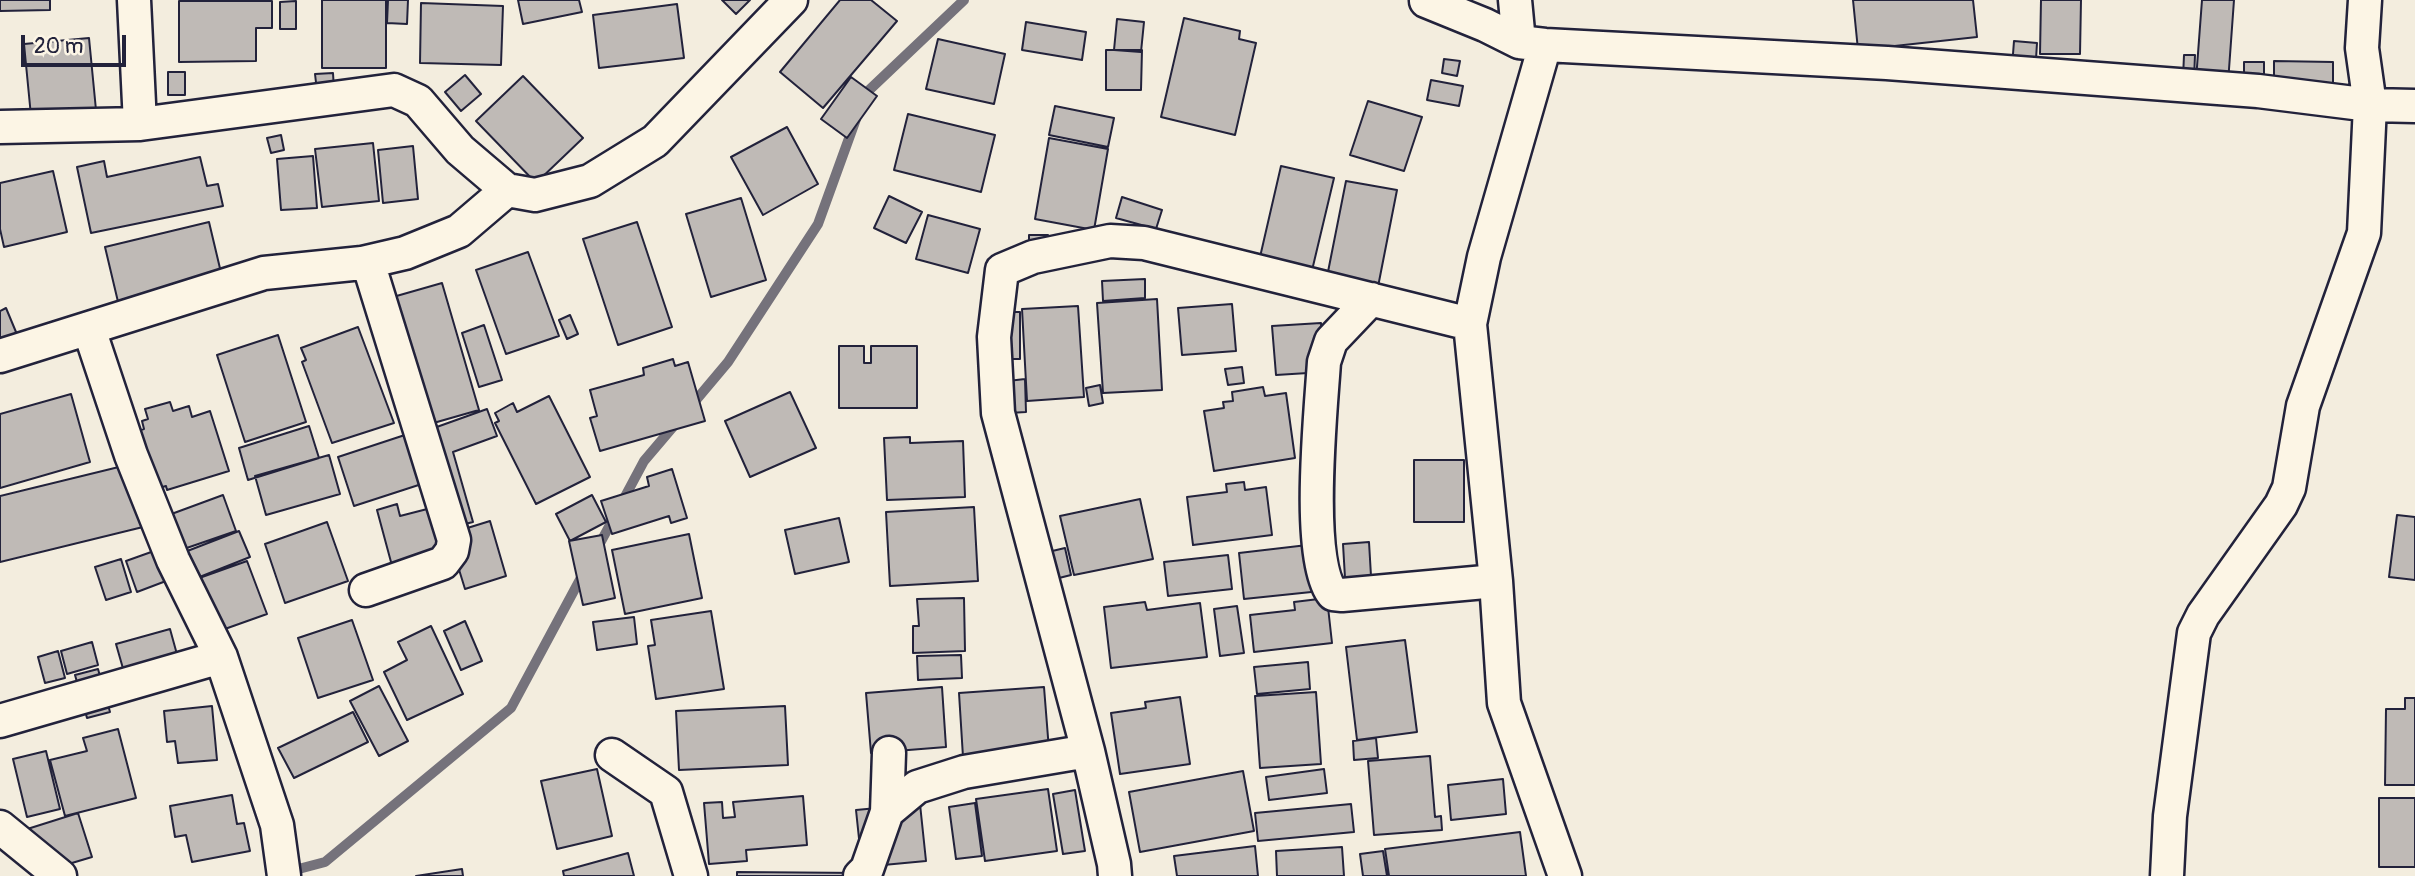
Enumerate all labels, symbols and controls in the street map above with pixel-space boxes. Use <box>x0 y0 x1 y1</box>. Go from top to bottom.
scale bar <box>24 21 130 65</box>
text: 20 m <box>34 33 83 60</box>

